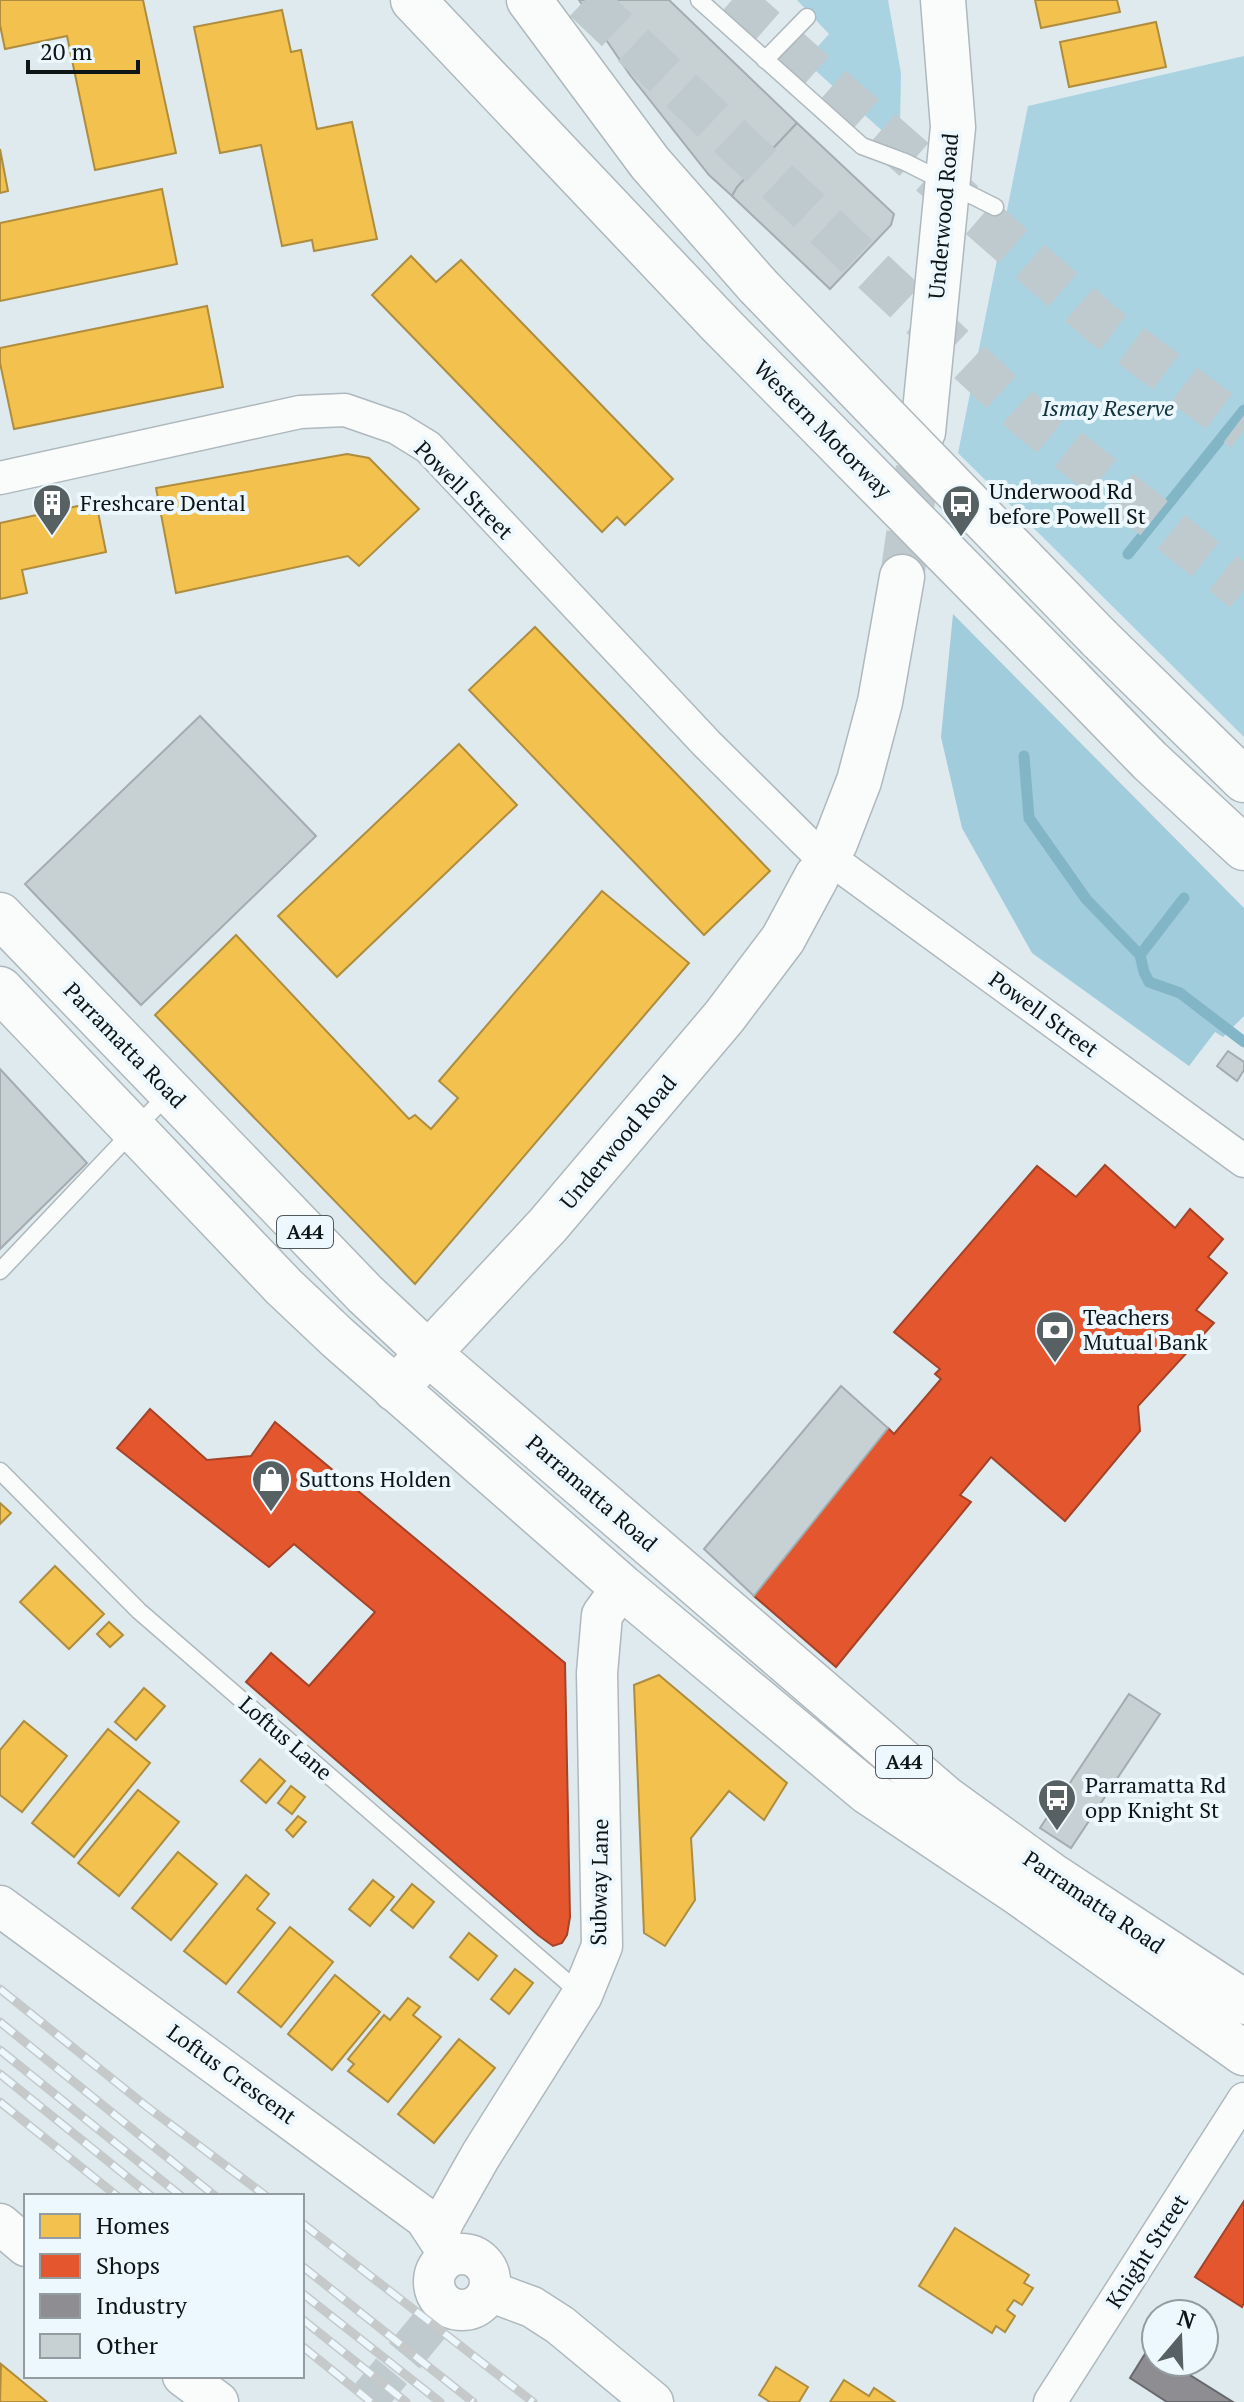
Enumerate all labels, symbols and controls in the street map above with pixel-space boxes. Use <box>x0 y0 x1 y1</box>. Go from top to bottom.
scale bar <box>28 24 138 74</box>
text: 20 m <box>40 35 92 67</box>
street label: Underwood Road <box>921 132 964 300</box>
street label: Western Motorway <box>748 353 899 505</box>
park label: Ismay Reserve <box>1041 393 1174 422</box>
street label: Powell Street <box>409 434 520 545</box>
place label: Underwood Rd before Powell St <box>989 476 1146 530</box>
building icon: Freshcare Dental <box>31 482 73 537</box>
bus stop icon: Underwood Rd before Powell St <box>940 483 982 538</box>
place label: Freshcare Dental <box>80 488 246 517</box>
street label: Powell Street <box>984 964 1105 1063</box>
street label: Parramatta Road <box>58 976 193 1114</box>
street label: Underwood Road <box>553 1069 682 1215</box>
road number: A44 <box>277 1216 333 1248</box>
place label: Teachers Mutual Bank <box>1083 1302 1208 1356</box>
bank icon: Teachers Mutual Bank <box>1034 1309 1076 1364</box>
street label: Parramatta Road <box>521 1428 664 1557</box>
shop icon: Suttons Holden <box>250 1458 292 1513</box>
place label: Suttons Holden <box>299 1464 451 1493</box>
street label: Loftus Lane <box>234 1689 339 1786</box>
road number: A44 <box>876 1746 932 1778</box>
place label: Parramatta Rd opp Knight St <box>1085 1770 1226 1824</box>
bus stop icon: Parramatta Rd opp Knight St <box>1036 1777 1078 1832</box>
street label: Subway Lane <box>583 1818 614 1946</box>
street label: Parramatta Road <box>1018 1844 1170 1960</box>
street label: Loftus Crescent <box>162 2017 303 2130</box>
street label: Knight Street <box>1099 2188 1194 2313</box>
legend <box>24 2194 304 2378</box>
text: Homes <box>96 2209 170 2241</box>
text: Shops <box>96 2249 160 2281</box>
text: Industry <box>96 2289 188 2321</box>
north arrow <box>1140 2298 1220 2378</box>
text: N <box>1174 2302 1200 2335</box>
text: Other <box>96 2329 159 2361</box>

